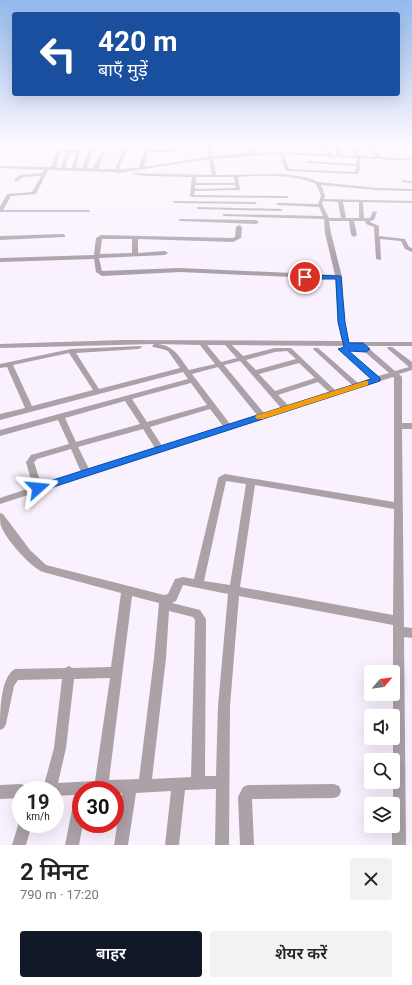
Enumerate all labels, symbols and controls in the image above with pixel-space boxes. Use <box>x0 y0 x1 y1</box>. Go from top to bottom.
text: 420 m <box>98 25 177 58</box>
icon: left <box>32 28 84 80</box>
text: बाएँ मुड़ें <box>98 59 148 80</box>
pin <box>288 260 322 294</box>
icon: arrive <box>294 266 316 288</box>
position arrow <box>17 467 59 509</box>
north arrow <box>364 665 400 701</box>
map controls <box>364 665 400 833</box>
button: sound <box>364 709 400 745</box>
button: search <box>364 753 400 789</box>
speed limit sign: 30 <box>72 781 124 833</box>
text: 19 <box>27 790 49 814</box>
button: layers <box>364 797 400 833</box>
text: km/h <box>26 811 50 822</box>
text: 2 मिनट <box>20 858 88 886</box>
button: close <box>350 858 392 900</box>
text: 790 m · 17:20 <box>20 887 99 902</box>
button: बाहर <box>20 931 202 977</box>
button: शेयर करें <box>210 931 392 977</box>

